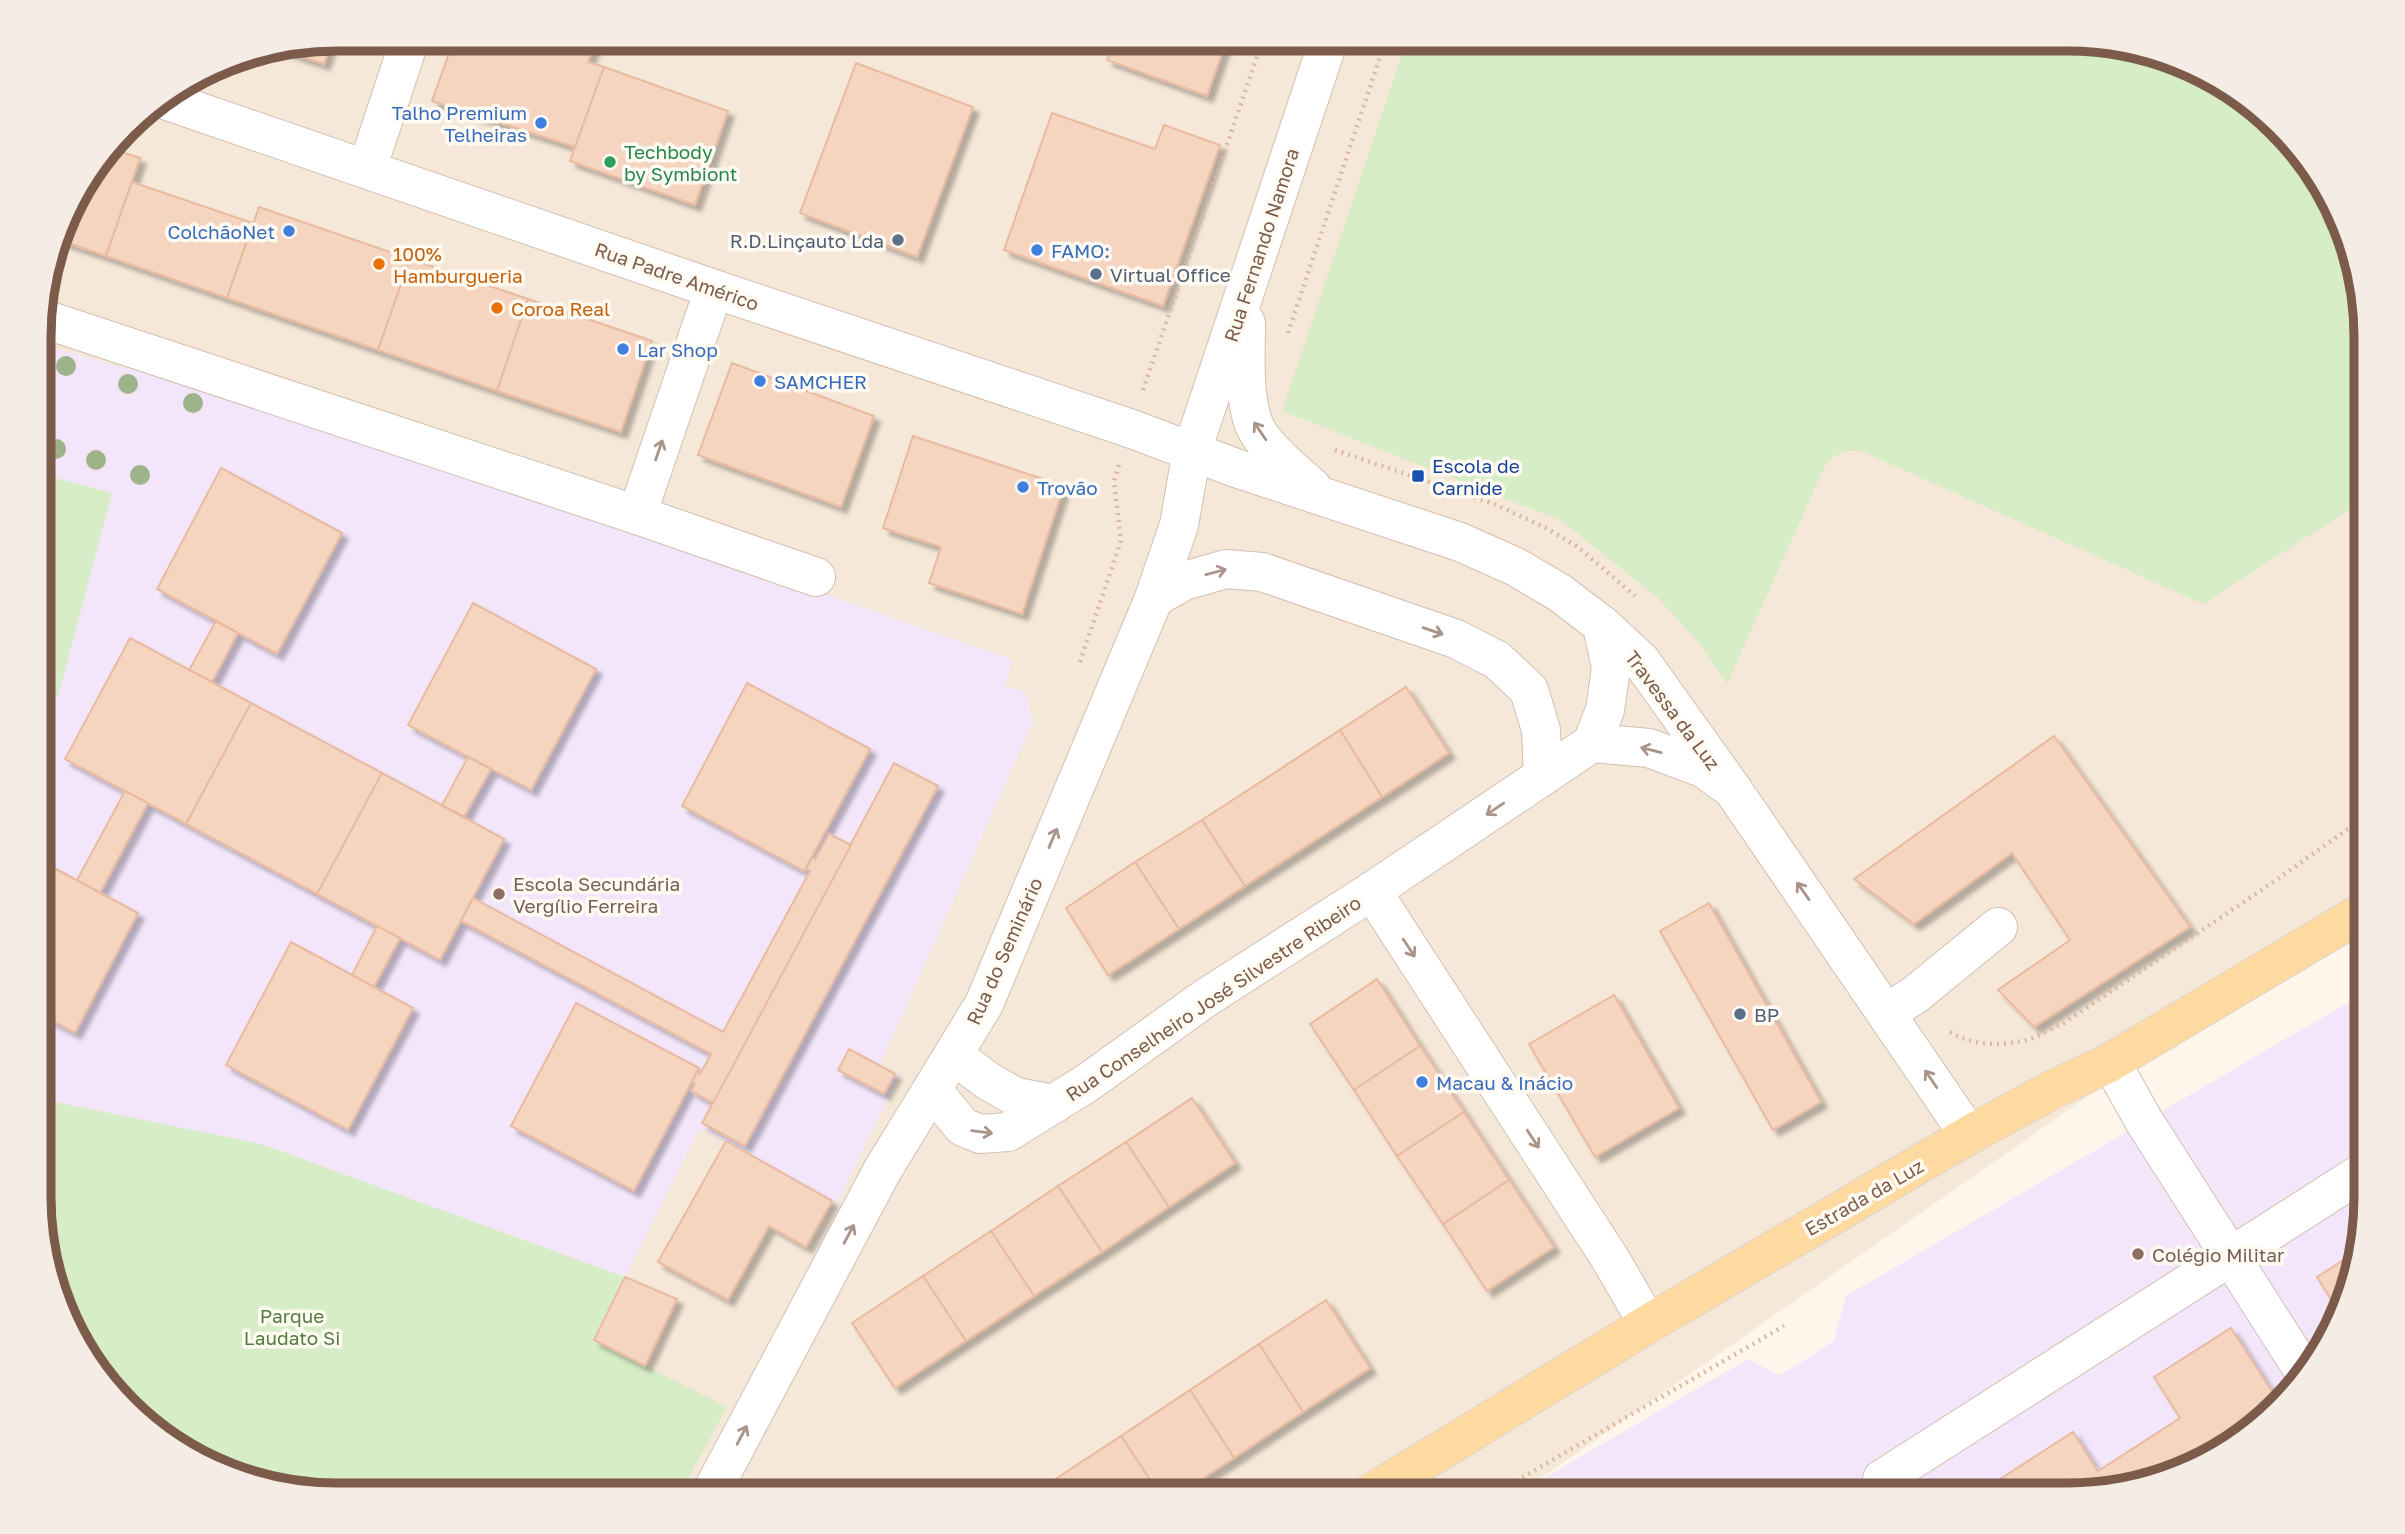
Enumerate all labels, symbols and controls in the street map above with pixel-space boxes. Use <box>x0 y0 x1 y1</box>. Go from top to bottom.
place label: Talho Premium Telheiras <box>391 101 527 146</box>
marker: Talho Premium Telheiras <box>533 115 549 131</box>
place label: Techbody by Symbiont <box>624 140 737 185</box>
street label: Rua Fernando Namora <box>1219 145 1303 345</box>
marker: Techbody by Symbiont <box>602 154 618 170</box>
place label: ColchãoNet <box>168 220 275 243</box>
marker: ColchãoNet <box>281 223 297 239</box>
place label: R.D.Linçauto Lda <box>730 229 884 252</box>
marker: R.D.Linçauto Lda <box>890 232 906 248</box>
street label: Rua Padre Américo <box>592 237 762 315</box>
place label: FAMO: <box>1051 239 1110 262</box>
place label: 100% Hamburgueria <box>393 242 523 287</box>
marker: FAMO: <box>1029 242 1045 258</box>
marker: 100% Hamburgueria <box>371 256 387 272</box>
place label: Virtual Office <box>1110 263 1231 286</box>
marker: Virtual Office <box>1088 266 1104 282</box>
place label: Coroa Real <box>511 297 610 320</box>
marker: Coroa Real <box>489 300 505 316</box>
place label: Lar Shop <box>637 338 718 361</box>
marker: Lar Shop <box>615 341 631 357</box>
place label: SAMCHER <box>774 370 867 393</box>
marker: SAMCHER <box>752 373 768 389</box>
one-way arrow <box>1253 422 1267 441</box>
one-way arrow <box>653 439 666 461</box>
place label: Escola de Carnide <box>1432 454 1520 499</box>
marker: Escola de Carnide <box>1410 468 1426 484</box>
place label: Trovão <box>1037 476 1098 499</box>
marker: Trovão <box>1015 479 1031 495</box>
one-way arrow <box>1205 565 1227 578</box>
one-way arrow <box>1422 626 1444 638</box>
street label: Travessa da Luz <box>1621 646 1725 774</box>
one-way arrow <box>1640 743 1662 756</box>
one-way arrow <box>1486 801 1505 816</box>
one-way arrow <box>1048 828 1061 850</box>
place label: Escola Secundária Vergílio Ferreira <box>513 872 680 917</box>
street label: Rua do Seminário <box>961 874 1047 1028</box>
one-way arrow <box>1796 882 1810 901</box>
marker: Escola Secundária Vergílio Ferreira <box>491 886 507 902</box>
street label: Rua Conselheiro José Silvestre Ribeiro <box>1061 890 1365 1106</box>
one-way arrow <box>1402 938 1416 958</box>
place label: BP <box>1754 1003 1779 1026</box>
marker: BP <box>1732 1006 1748 1022</box>
one-way arrow <box>1924 1069 1938 1089</box>
place label: Macau & Inácio <box>1436 1071 1573 1094</box>
marker: Macau & Inácio <box>1414 1074 1430 1090</box>
one-way arrow <box>970 1125 993 1138</box>
one-way arrow <box>1526 1129 1540 1149</box>
street label: Estrada da Luz <box>1801 1154 1927 1240</box>
one-way arrow <box>842 1225 856 1245</box>
place label: Colégio Militar <box>2152 1243 2285 1266</box>
marker: Colégio Militar <box>2130 1246 2146 1262</box>
park label: Parque Laudato Si <box>244 1304 340 1349</box>
one-way arrow <box>736 1425 749 1446</box>

